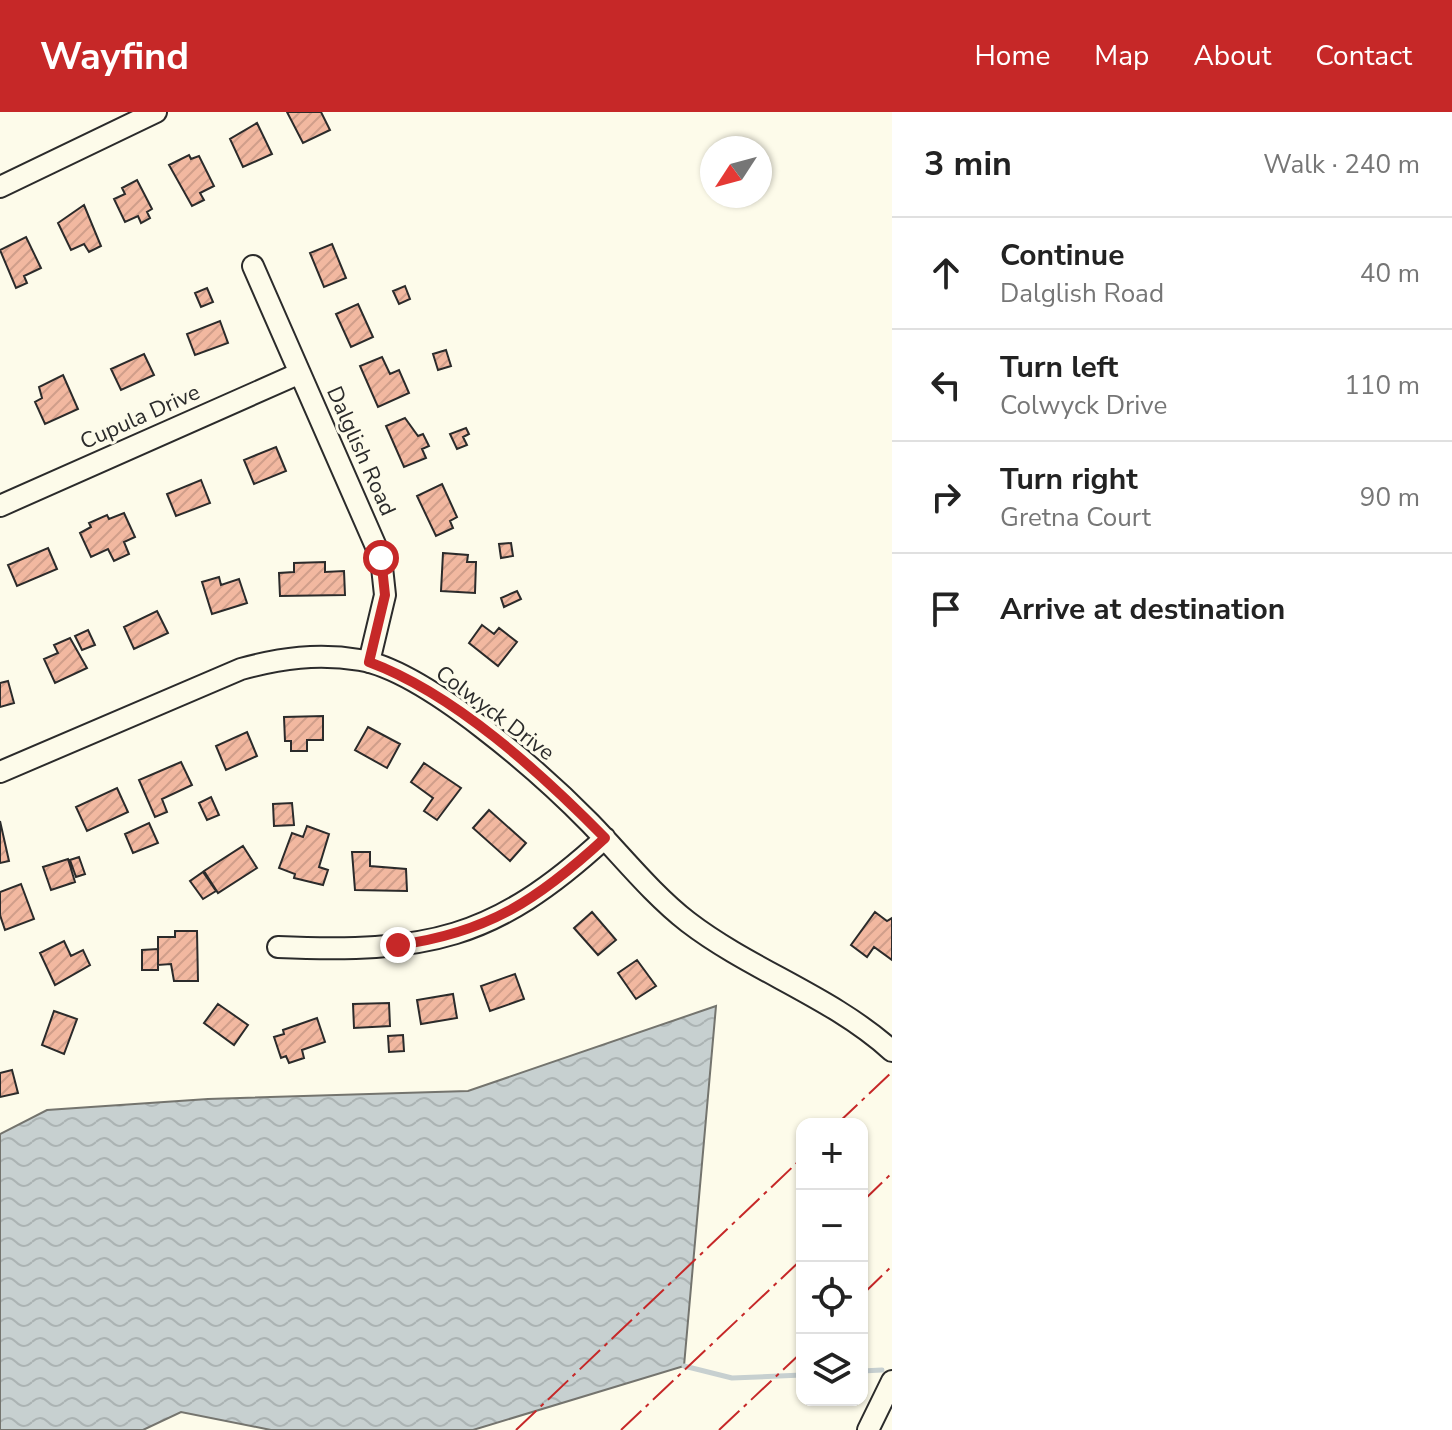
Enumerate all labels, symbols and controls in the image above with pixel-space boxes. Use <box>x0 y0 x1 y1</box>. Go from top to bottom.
text: Wayfind <box>40 31 189 82</box>
text: Home <box>975 37 1050 75</box>
text: Map <box>1094 37 1149 75</box>
text: About <box>1193 37 1271 75</box>
text: Contact <box>1315 37 1412 75</box>
north arrow <box>700 136 772 208</box>
text: 3 min <box>924 141 1012 187</box>
text: Walk · 240 m <box>1263 147 1420 182</box>
text: Continue <box>1000 235 1125 276</box>
icon: ahead <box>924 251 968 295</box>
text: 40 m <box>1360 256 1420 291</box>
text: Dalglish Road <box>1000 276 1164 311</box>
text: Turn left <box>1000 347 1118 388</box>
icon: left <box>924 363 968 407</box>
text: 110 m <box>1344 368 1420 403</box>
street label: Cupula Drive <box>75 377 205 457</box>
street label: Dalglish Road <box>319 381 403 521</box>
text: Colwyck Drive <box>1000 388 1167 423</box>
text: Turn right <box>1000 459 1138 500</box>
icon: right <box>924 475 968 519</box>
text: 90 m <box>1360 480 1420 515</box>
text: Gretna Court <box>1000 500 1151 535</box>
route start <box>363 540 399 576</box>
icon: arrive <box>924 587 968 631</box>
text: Arrive at destination <box>1000 589 1285 630</box>
street label: Colwyck Drive <box>429 658 561 768</box>
route end <box>380 927 416 963</box>
map controls <box>796 1118 868 1406</box>
button: + <box>796 1118 868 1190</box>
button: − <box>796 1190 868 1262</box>
button: locate <box>796 1262 868 1334</box>
button: layers <box>796 1334 868 1406</box>

